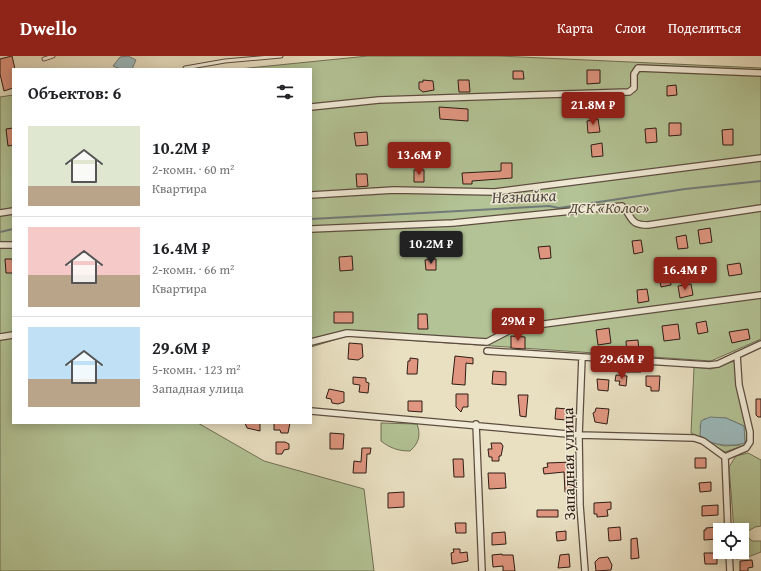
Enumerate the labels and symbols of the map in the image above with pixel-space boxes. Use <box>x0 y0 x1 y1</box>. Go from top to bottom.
pin: 21.8M ₽ <box>556 92 630 126</box>
pin: 13.6M ₽ <box>382 142 456 176</box>
water label: Незнайка <box>491 182 557 209</box>
park label: ДСК «Колос» <box>568 195 649 219</box>
pin: 10.2M ₽ <box>394 231 468 265</box>
pin: 16.4M ₽ <box>648 257 722 291</box>
pin: 29M ₽ <box>490 308 546 342</box>
pin: 29.6M ₽ <box>585 346 659 380</box>
street label: Западная улица <box>555 407 581 521</box>

